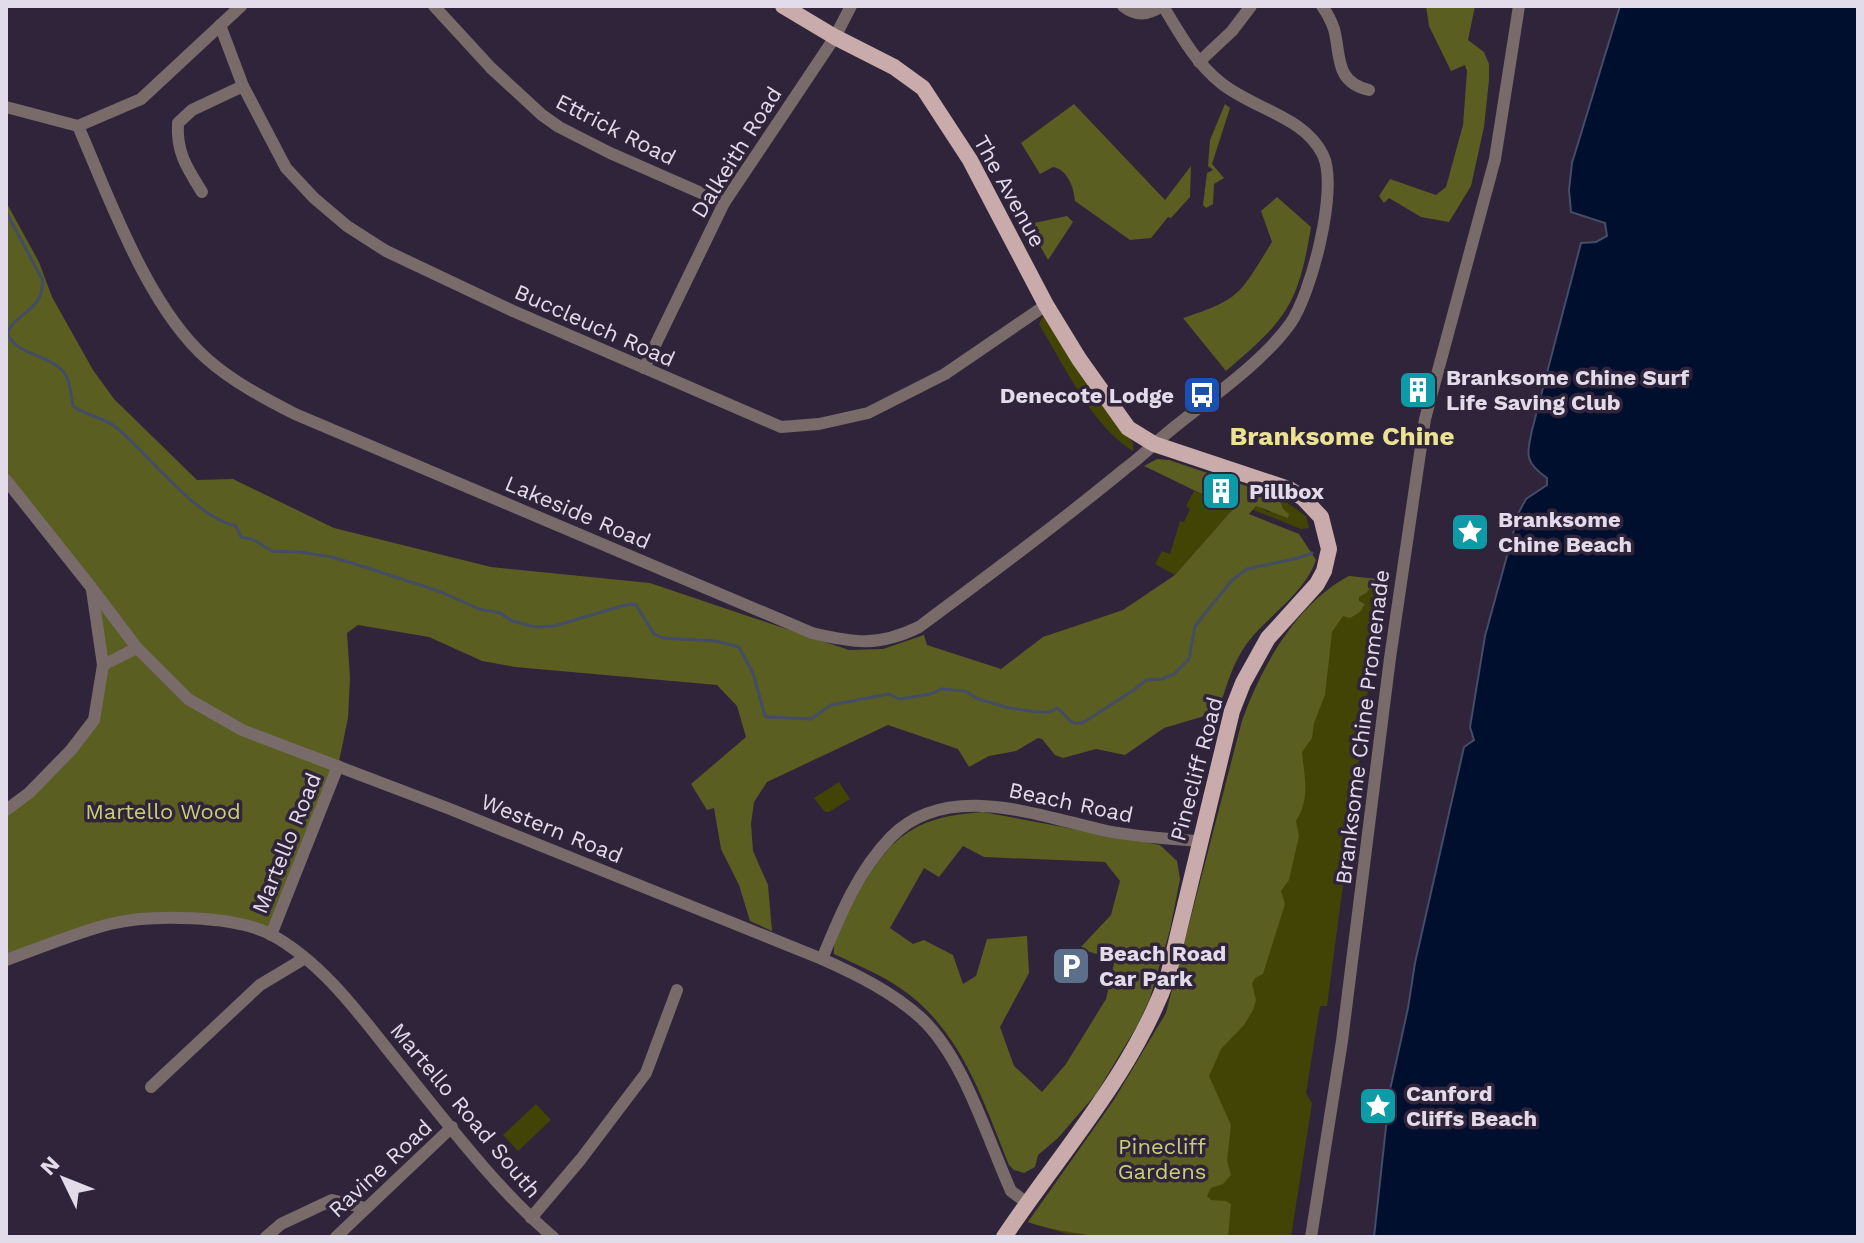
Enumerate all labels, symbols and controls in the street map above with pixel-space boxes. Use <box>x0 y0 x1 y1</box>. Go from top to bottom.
street label: Dalkeith Road <box>686 82 787 222</box>
street label: Ettrick Road <box>552 89 680 170</box>
street label: The Avenue <box>969 131 1050 251</box>
street label: Buccleuch Road <box>511 279 679 372</box>
place label: Branksome Chine Surf Life Saving Club <box>1446 365 1690 415</box>
building icon: Branksome Chine Surf Life Saving Club <box>1397 369 1439 411</box>
bus stop icon: Denecote Lodge <box>1181 374 1223 416</box>
place label: Denecote Lodge <box>1000 383 1174 408</box>
district label: Branksome Chine <box>1230 421 1454 451</box>
building icon: Pillbox <box>1200 470 1242 512</box>
street label: Lakeside Road <box>501 471 654 554</box>
place label: Pillbox <box>1249 479 1324 504</box>
place label: Branksome Chine Beach <box>1498 507 1632 557</box>
place icon: Branksome Chine Beach <box>1449 511 1491 553</box>
street label: Branksome Chine Promenade <box>1331 568 1394 886</box>
street label: Pinecliff Road <box>1165 694 1228 844</box>
street label: Martello Road <box>247 769 326 917</box>
street label: Beach Road <box>1006 777 1135 828</box>
street label: Western Road <box>477 789 626 868</box>
park label: Martello Wood <box>85 799 241 824</box>
place label: Beach Road Car Park <box>1099 941 1226 991</box>
parking icon: Beach Road Car Park <box>1050 945 1092 987</box>
street label: Martello Road South <box>385 1018 546 1203</box>
place label: Canford Cliffs Beach <box>1406 1081 1537 1131</box>
place icon: Canford Cliffs Beach <box>1357 1085 1399 1127</box>
street label: Ravine Road <box>324 1114 437 1222</box>
park label: Pinecliff Gardens <box>1118 1134 1207 1184</box>
north arrow <box>24 1139 104 1219</box>
text: N <box>35 1151 64 1180</box>

